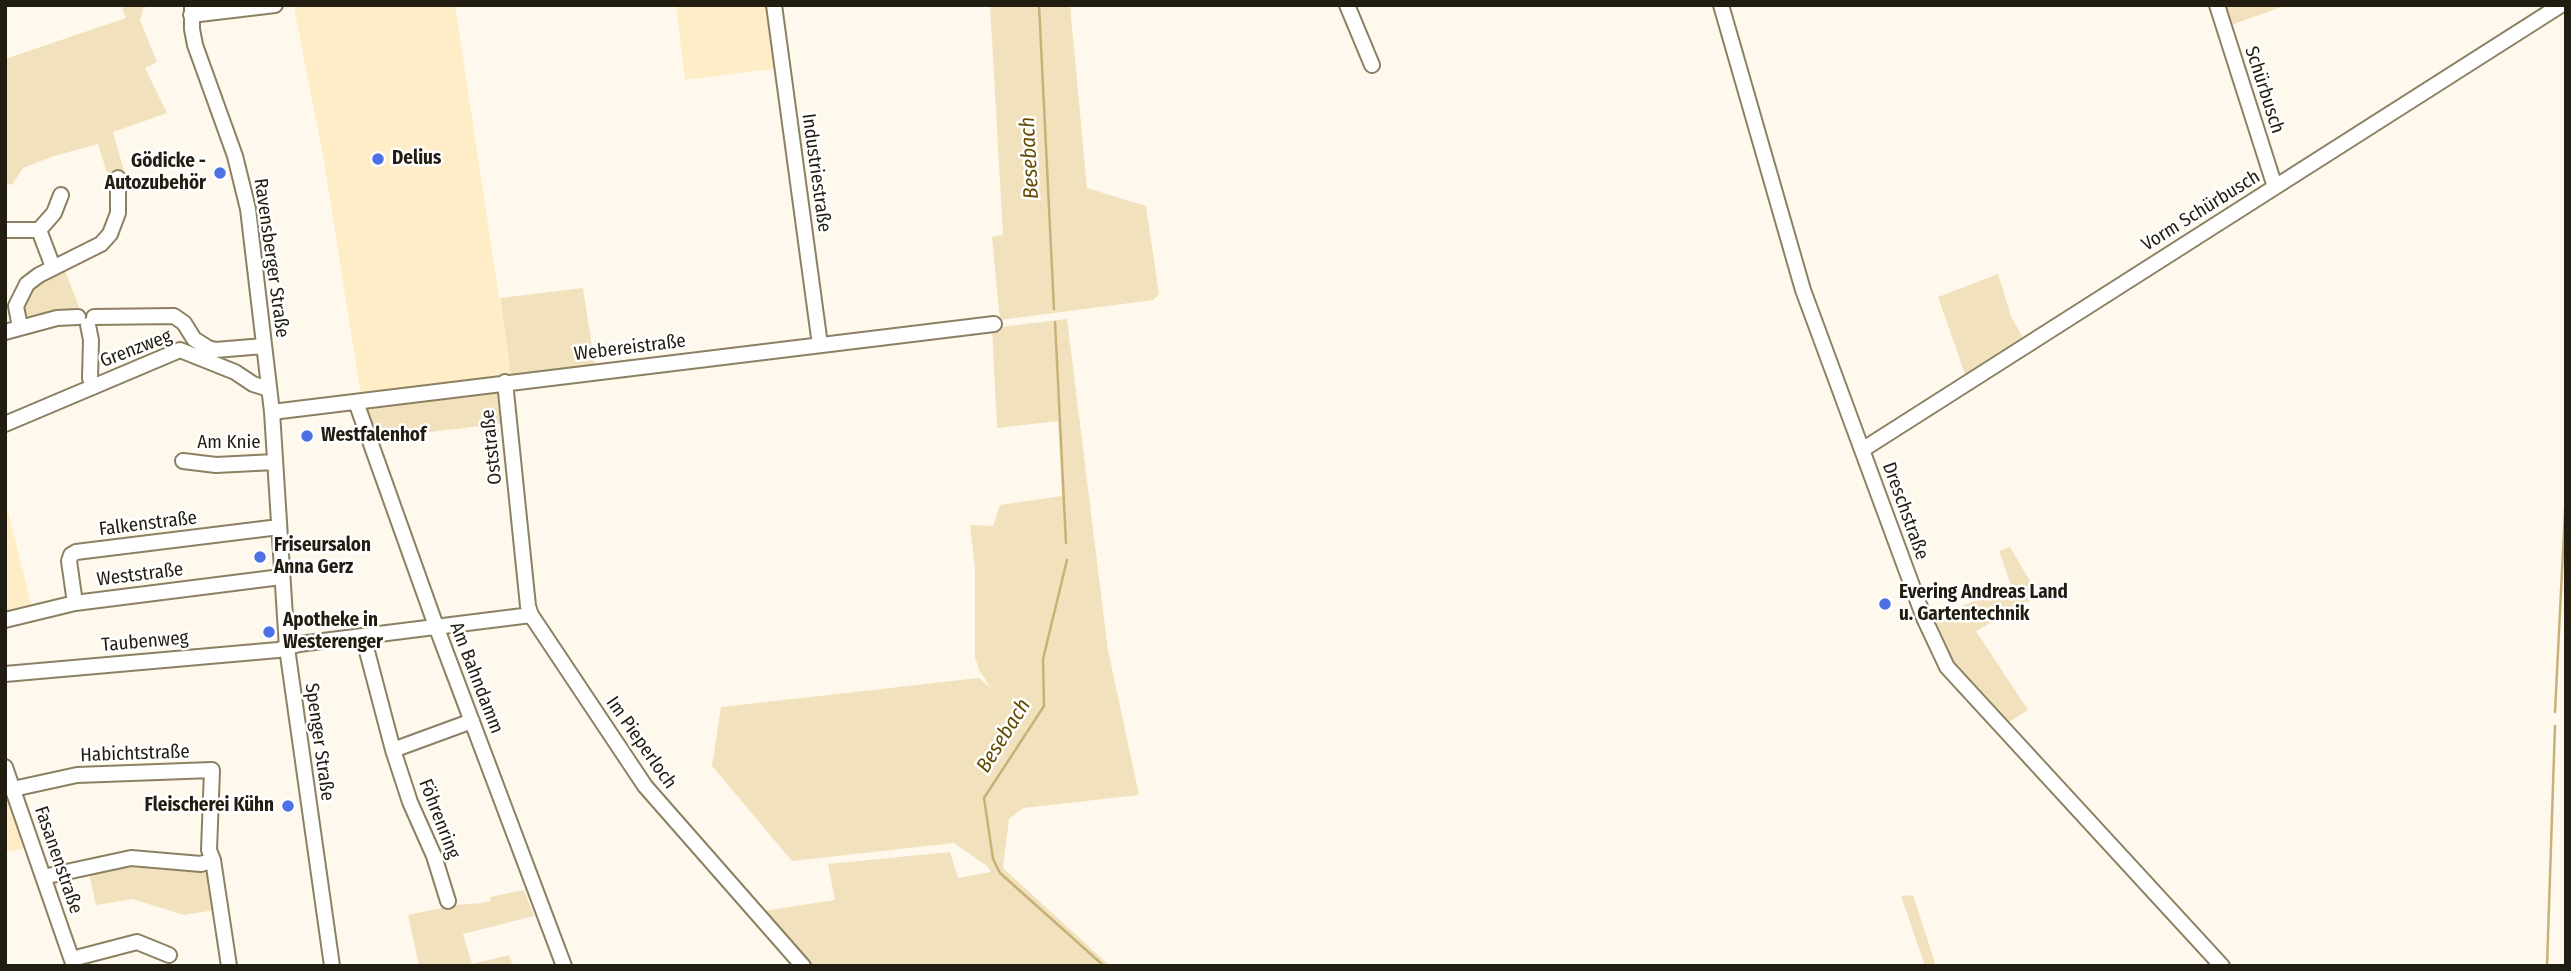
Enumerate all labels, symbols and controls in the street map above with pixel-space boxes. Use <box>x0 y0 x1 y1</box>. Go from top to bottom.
street label: Schürbusch <box>2239 43 2289 137</box>
street label: Industriestraße <box>796 112 836 234</box>
water label: Besebach <box>1015 116 1045 200</box>
place label: Delius <box>392 148 441 170</box>
place label: Gödicke - Autozubehör <box>105 151 206 195</box>
marker: Delius <box>370 151 386 167</box>
marker: Gödicke - Autozubehör <box>212 165 228 181</box>
street label: Vorm Schürbusch <box>2138 165 2264 257</box>
street label: Ravensberger Straße <box>249 177 293 339</box>
street label: Grenzweg <box>97 325 175 373</box>
street label: Webereistraße <box>573 330 687 366</box>
street label: Oststraße <box>477 408 507 486</box>
place label: Westfalenhof <box>321 425 426 447</box>
marker: Westfalenhof <box>299 428 315 444</box>
street label: Am Knie <box>197 432 261 454</box>
street label: Dreschstraße <box>1877 459 1933 563</box>
street label: Falkenstraße <box>98 507 198 541</box>
place label: Friseursalon Anna Gerz <box>274 535 371 579</box>
marker: Friseursalon Anna Gerz <box>252 549 268 565</box>
street label: Weststraße <box>95 558 185 592</box>
place label: Evering Andreas Land u. Gartentechnik <box>1899 582 2068 626</box>
marker: Evering Andreas Land u. Gartentechnik <box>1877 596 1893 612</box>
place label: Apotheke in Westerenger <box>283 610 383 654</box>
street label: Am Bahndamm <box>444 619 508 737</box>
marker: Apotheke in Westerenger <box>261 624 277 640</box>
street label: Taubenweg <box>100 627 190 657</box>
street label: Spenger Straße <box>299 682 339 802</box>
street label: Im Pieperloch <box>601 692 681 794</box>
water label: Besebach <box>972 694 1036 778</box>
street label: Habichtstraße <box>80 741 190 767</box>
street label: Föhrenring <box>413 776 465 862</box>
place label: Fleischerei Kühn <box>144 795 274 817</box>
marker: Fleischerei Kühn <box>280 798 296 814</box>
street label: Fasanenstraße <box>29 803 87 917</box>

